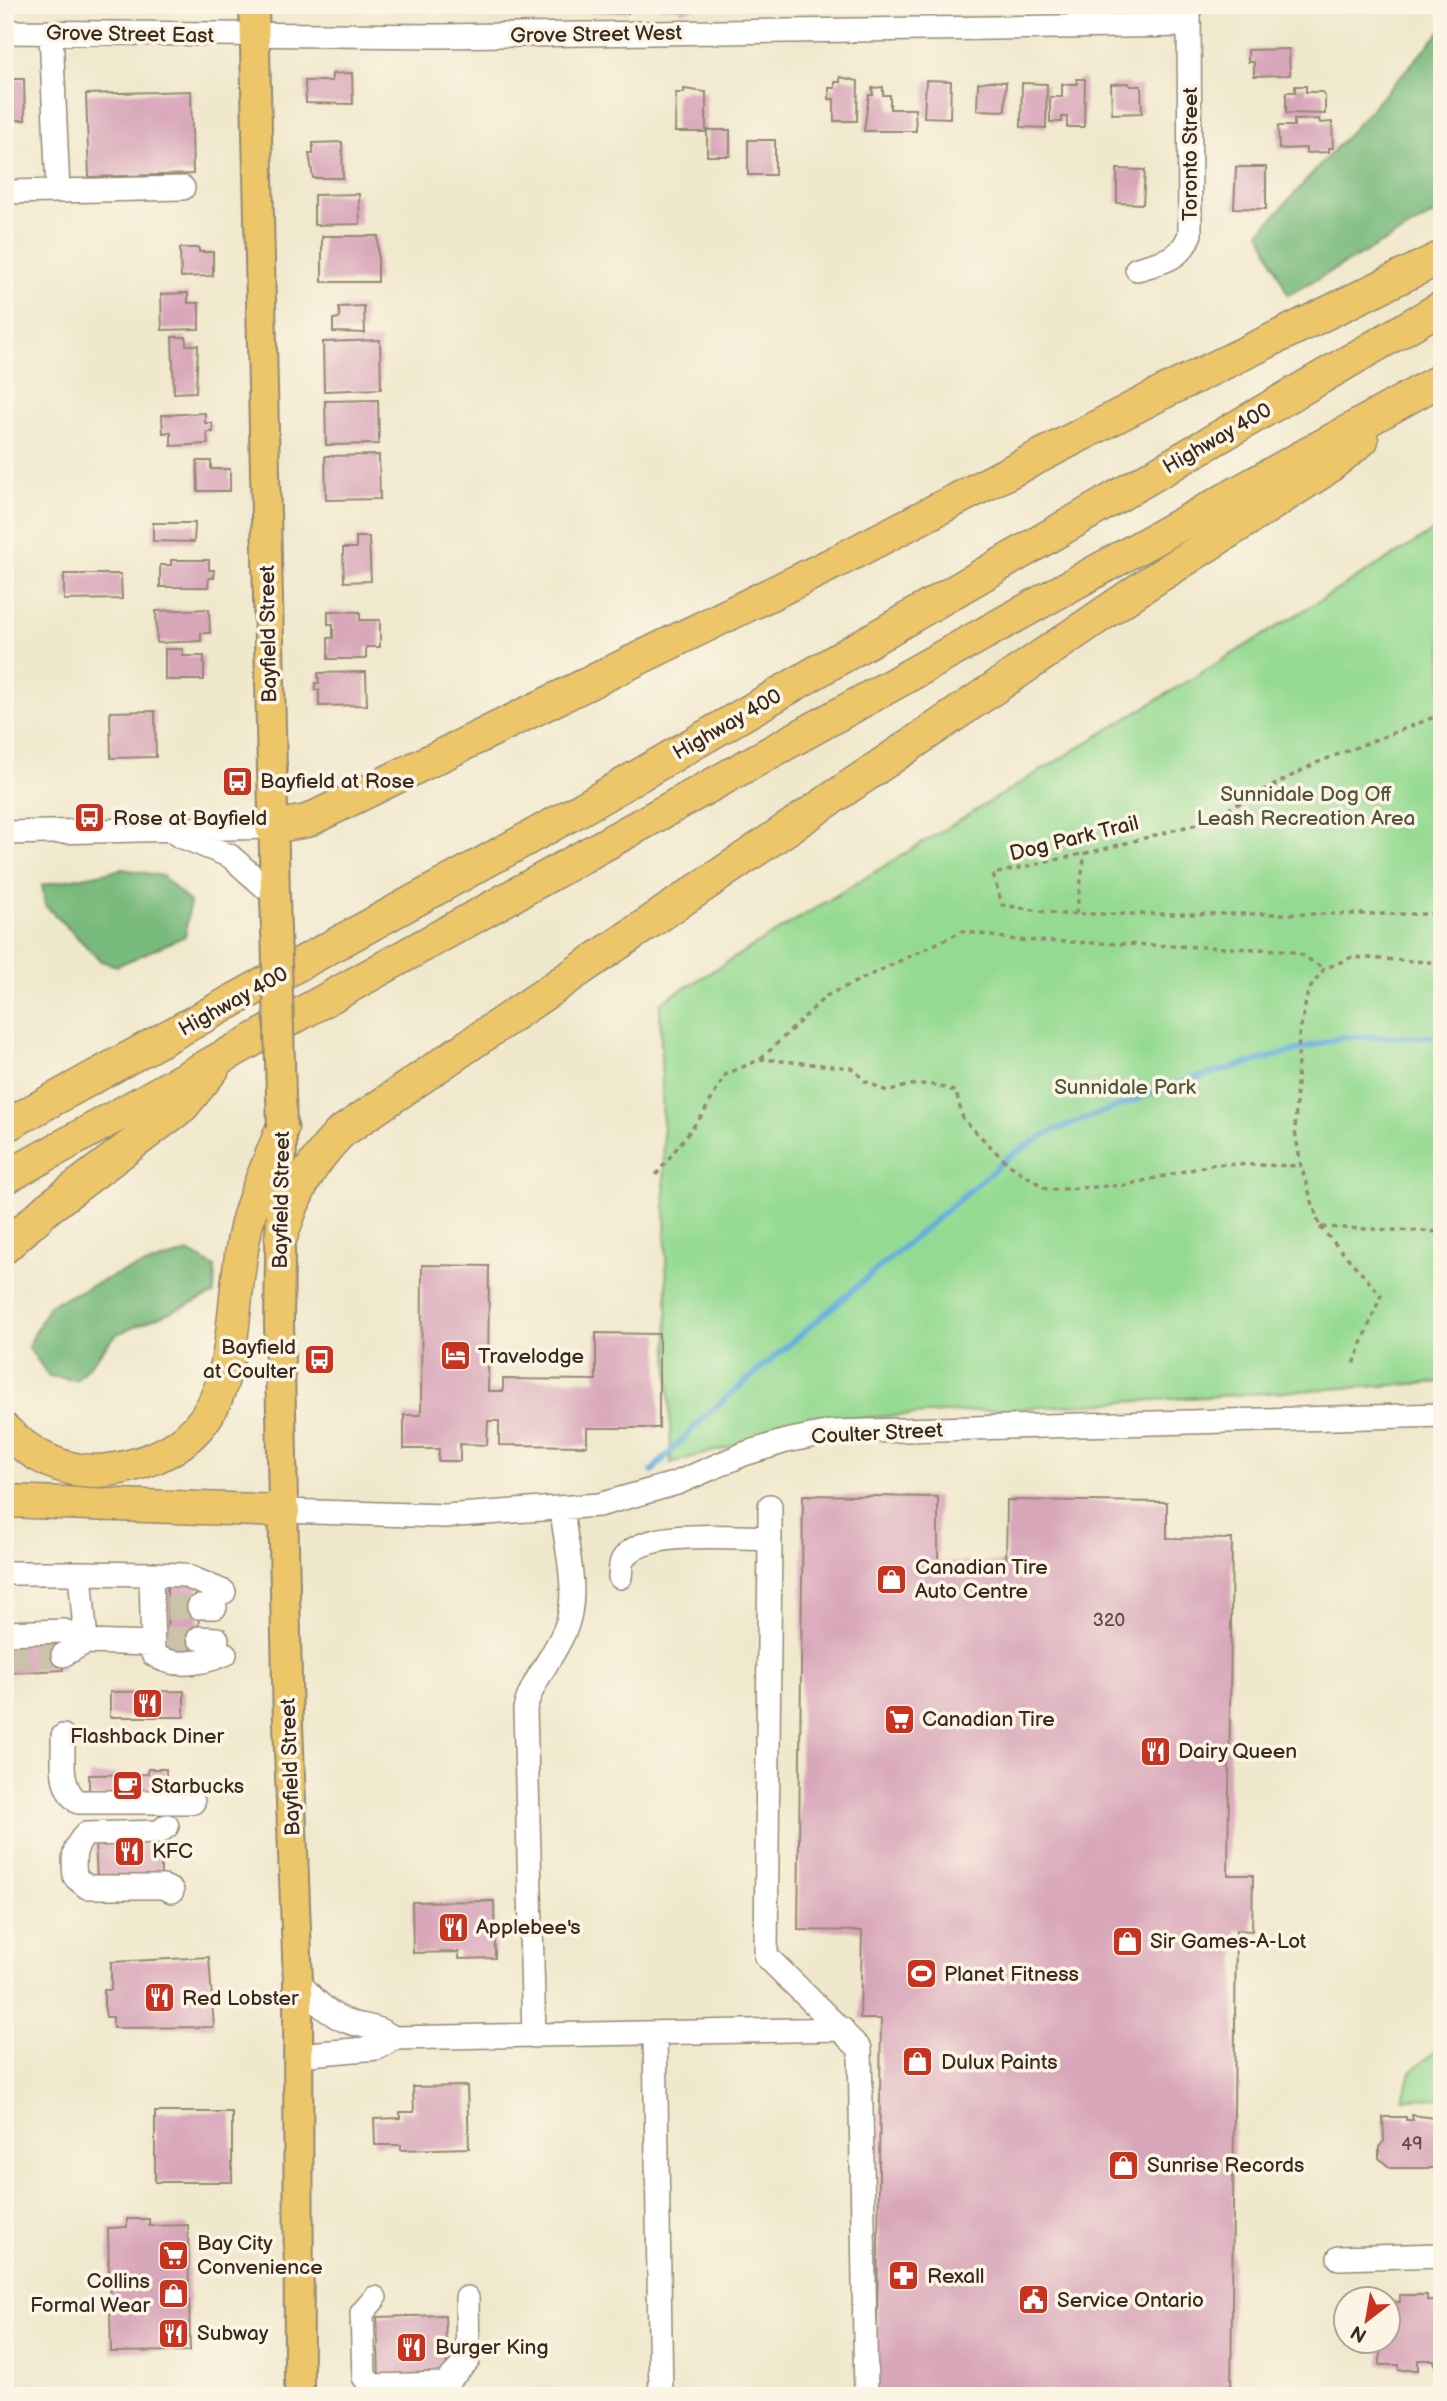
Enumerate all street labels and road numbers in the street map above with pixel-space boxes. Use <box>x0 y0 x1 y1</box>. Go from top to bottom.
street label: Grove Street West <box>510 20 683 48</box>
street label: Grove Street East <box>46 21 215 48</box>
street label: Toronto Street <box>1178 86 1203 221</box>
street label: Highway 400 <box>1159 397 1276 480</box>
street label: Bayfield Street <box>255 564 282 703</box>
street label: Highway 400 <box>669 683 786 766</box>
street label: Dog Park Trail <box>1007 810 1141 867</box>
street label: Highway 400 <box>174 961 292 1042</box>
street label: Bayfield Street <box>268 1130 295 1269</box>
street label: Coulter Street <box>811 1418 944 1449</box>
street label: Bayfield Street <box>276 1697 305 1836</box>

